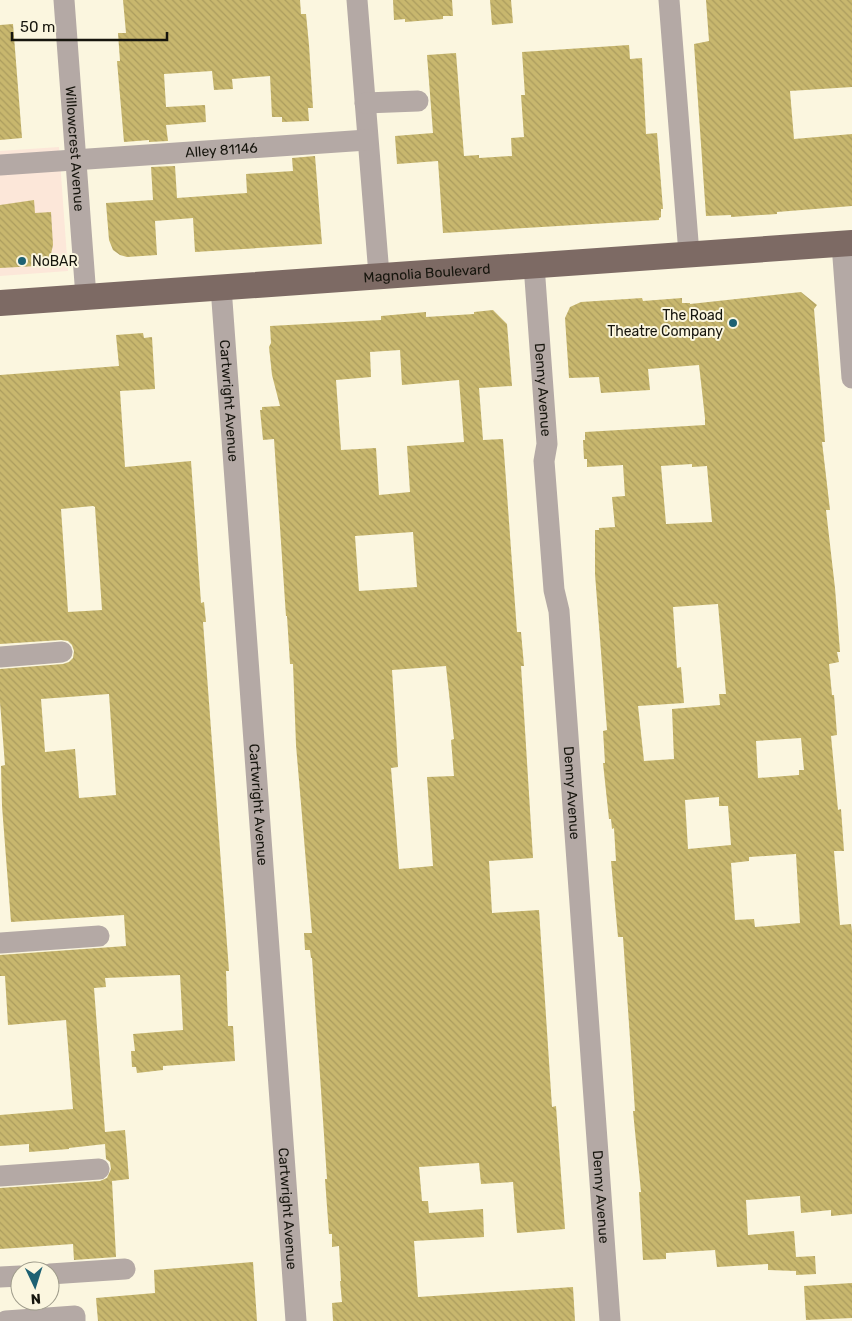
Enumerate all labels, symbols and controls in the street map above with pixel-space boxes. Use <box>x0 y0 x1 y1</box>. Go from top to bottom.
scale bar <box>12 10 168 42</box>
text: 50 m <box>20 18 55 36</box>
street label: Willowcrest Avenue <box>62 85 88 212</box>
street label: Alley 81146 <box>185 139 258 161</box>
place label: NoBAR <box>32 253 78 270</box>
marker: NoBAR <box>16 255 28 267</box>
street label: Magnolia Boulevard <box>363 260 491 286</box>
place label: The Road Theatre Company <box>607 307 723 340</box>
marker: The Road Theatre Company <box>727 317 739 329</box>
street label: Cartwright Avenue <box>216 339 242 462</box>
street label: Denny Avenue <box>531 342 555 437</box>
street label: Cartwright Avenue <box>246 743 271 866</box>
street label: Denny Avenue <box>560 745 584 840</box>
street label: Cartwright Avenue <box>275 1147 301 1270</box>
street label: Denny Avenue <box>589 1149 613 1244</box>
north arrow <box>10 1261 60 1311</box>
text: N <box>30 1290 41 1307</box>

